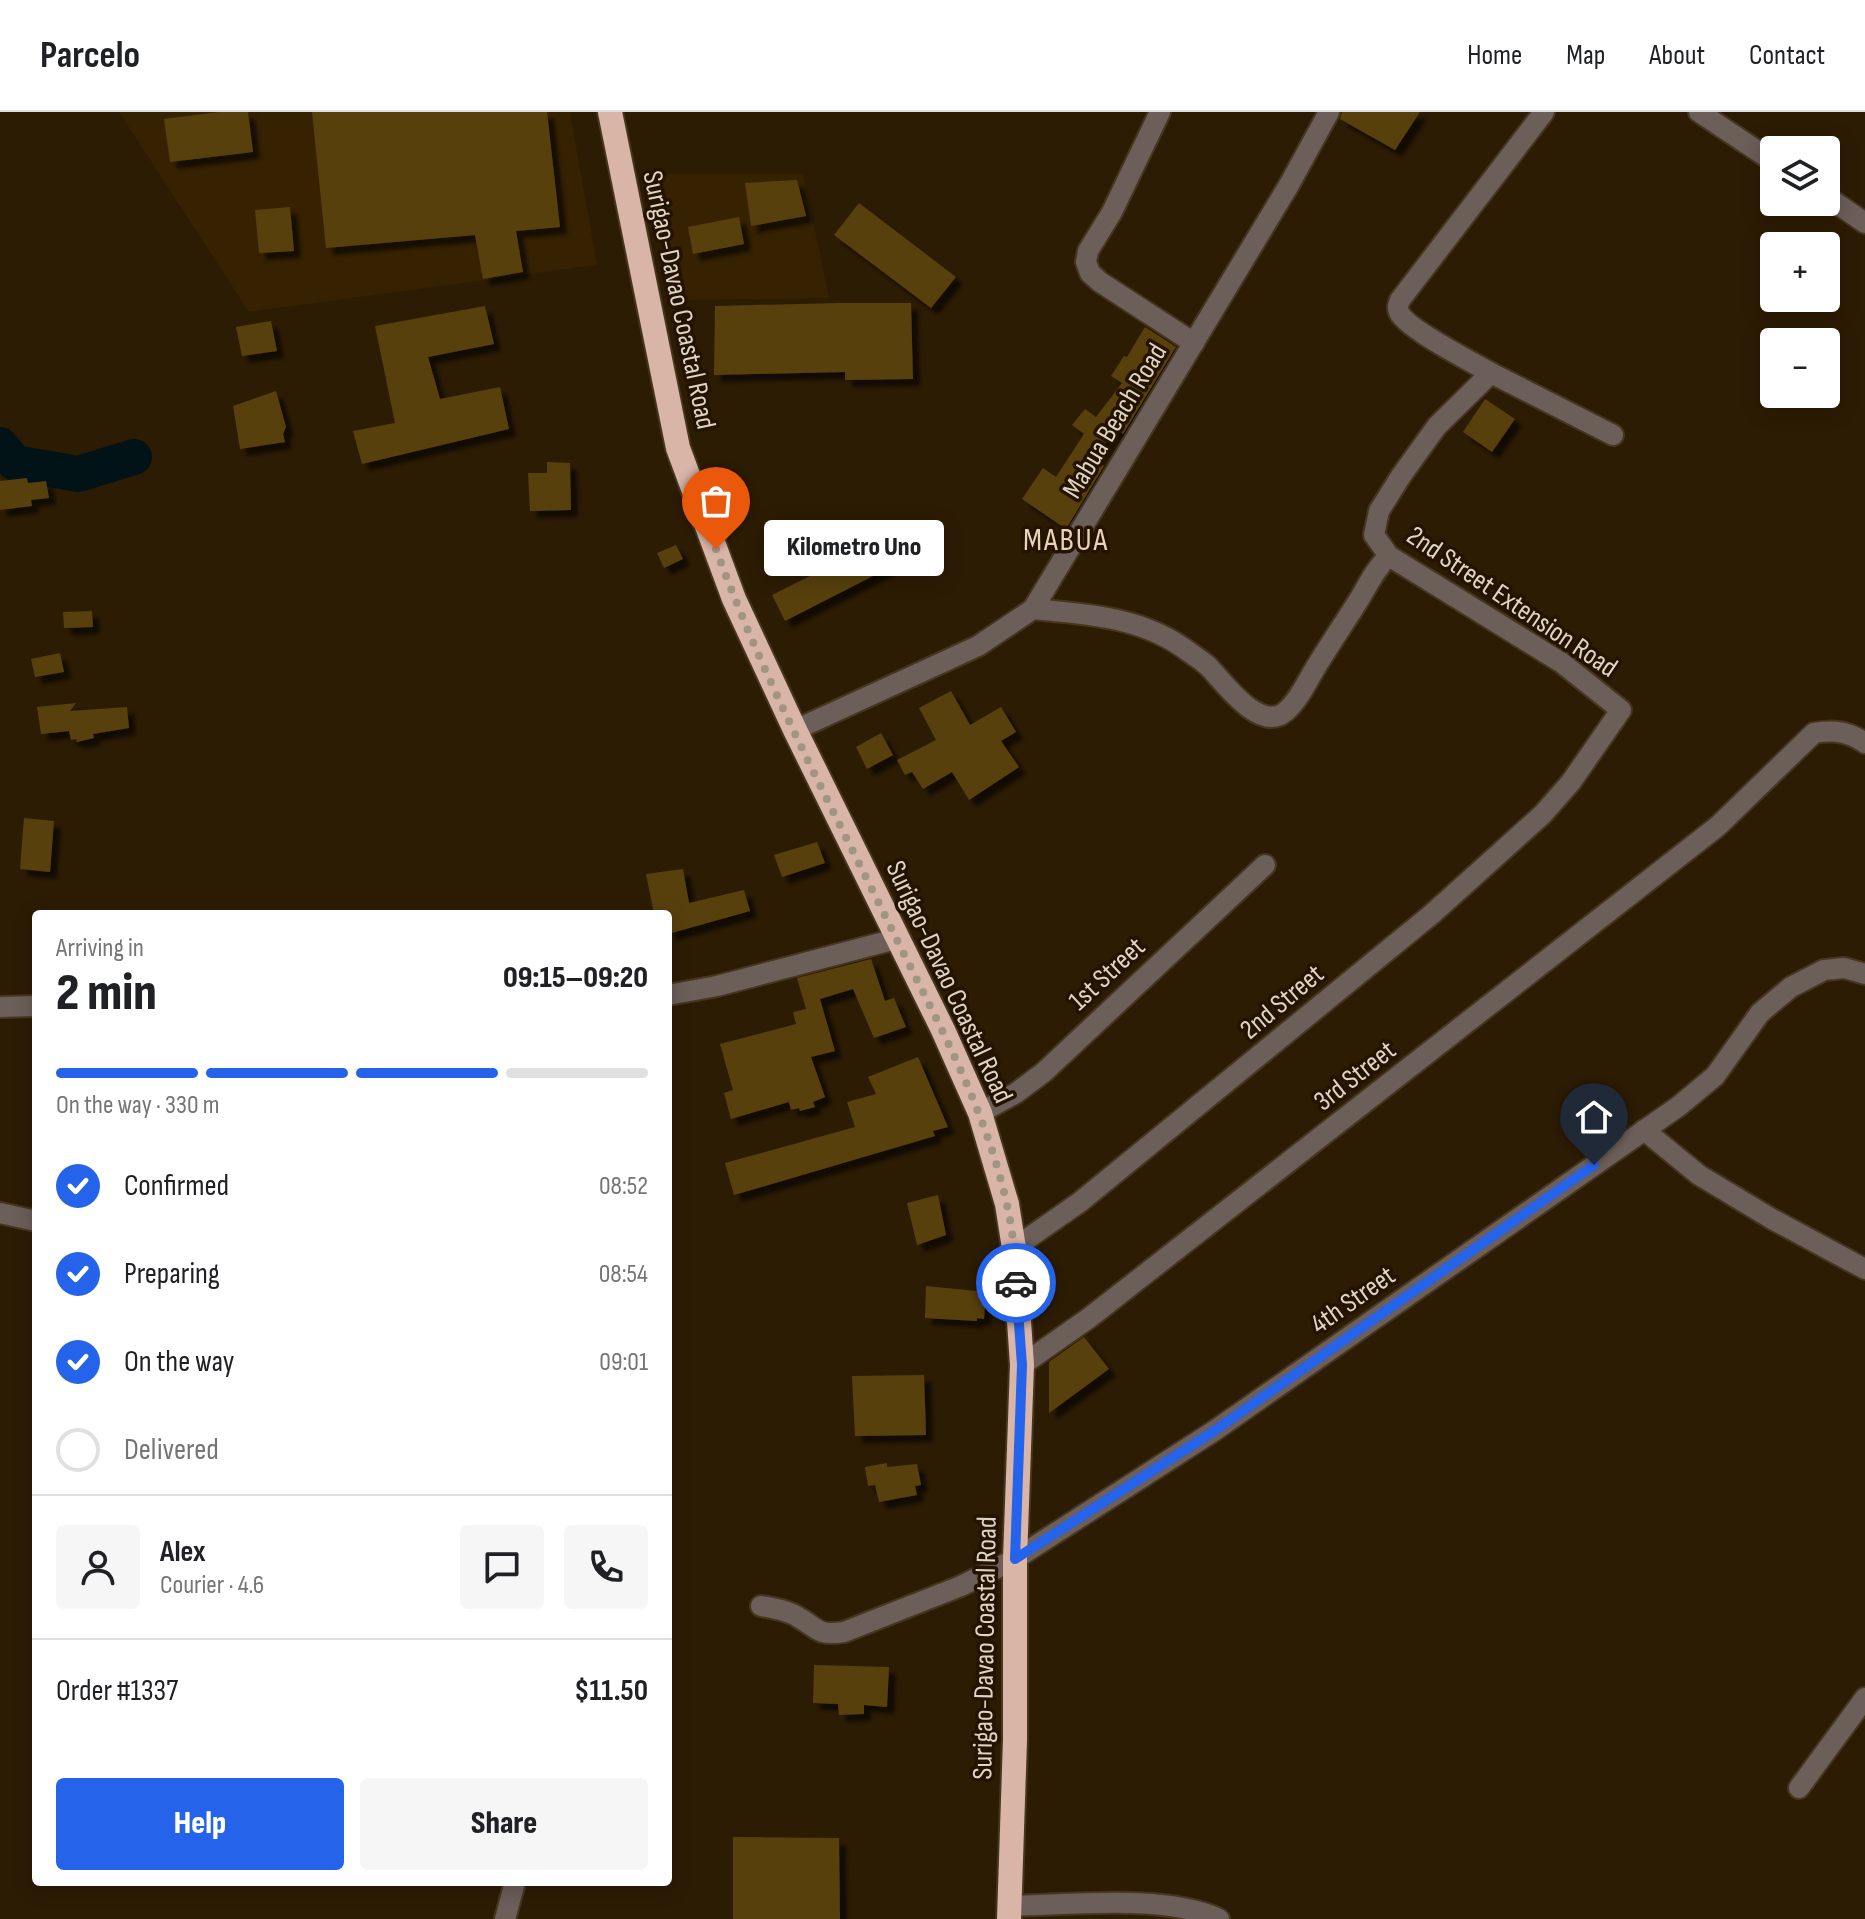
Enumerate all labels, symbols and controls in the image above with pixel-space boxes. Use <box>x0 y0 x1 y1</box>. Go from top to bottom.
text: Parcelo <box>40 33 140 78</box>
text: Home <box>1467 39 1522 72</box>
text: Map <box>1566 39 1605 72</box>
text: About <box>1649 39 1705 72</box>
text: Contact <box>1749 39 1825 72</box>
map controls <box>1760 136 1840 408</box>
button: layers <box>1760 136 1840 216</box>
street label: Surigao-Davao Coastal Road <box>636 168 722 432</box>
button: + <box>1760 232 1840 312</box>
button: − <box>1760 328 1840 408</box>
street label: Mabua Beach Road <box>1056 338 1174 504</box>
pin <box>682 467 750 549</box>
icon: bag <box>694 479 738 523</box>
street label: 2nd Street Extension Road <box>1401 519 1623 685</box>
callout: Kilometro Uno <box>764 521 944 577</box>
district label: MABUA <box>1023 521 1109 560</box>
text: Kilometro Uno <box>787 532 921 563</box>
street label: Surigao-Davao Coastal Road <box>878 856 1020 1108</box>
street label: 1st Street <box>1062 931 1152 1017</box>
text: Arriving in <box>56 933 144 964</box>
street label: 2nd Street <box>1234 958 1330 1046</box>
text: 09:15–09:20 <box>503 960 648 996</box>
text: 2 min <box>56 962 157 1025</box>
street label: 3rd Street <box>1308 1034 1402 1118</box>
pin <box>1560 1083 1628 1165</box>
text: On the way · 330 m <box>56 1090 219 1121</box>
icon: home <box>1572 1095 1616 1139</box>
icon: check <box>56 1164 100 1208</box>
text: Confirmed <box>124 1168 229 1204</box>
text: 08:52 <box>599 1171 648 1202</box>
courier <box>976 1243 1056 1323</box>
icon: check <box>56 1252 100 1296</box>
text: Preparing <box>124 1256 220 1292</box>
text: 08:54 <box>599 1259 648 1290</box>
street label: 4th Street <box>1304 1259 1402 1341</box>
icon: car <box>994 1261 1038 1305</box>
icon: check <box>56 1340 100 1384</box>
text: On the way <box>124 1344 234 1380</box>
text: 09:01 <box>599 1347 648 1378</box>
text: Delivered <box>124 1432 219 1468</box>
street label: Surigao-Davao Coastal Road <box>966 1516 1004 1780</box>
button: person <box>56 1525 140 1609</box>
button: chat <box>460 1525 544 1609</box>
button: phone <box>564 1525 648 1609</box>
text: Alex <box>160 1534 206 1570</box>
text: Courier · 4.6 <box>160 1570 264 1601</box>
text: Order #1337 <box>56 1673 178 1709</box>
text: $11.50 <box>574 1673 648 1709</box>
button: Help <box>56 1778 344 1870</box>
button: Share <box>360 1778 648 1870</box>

